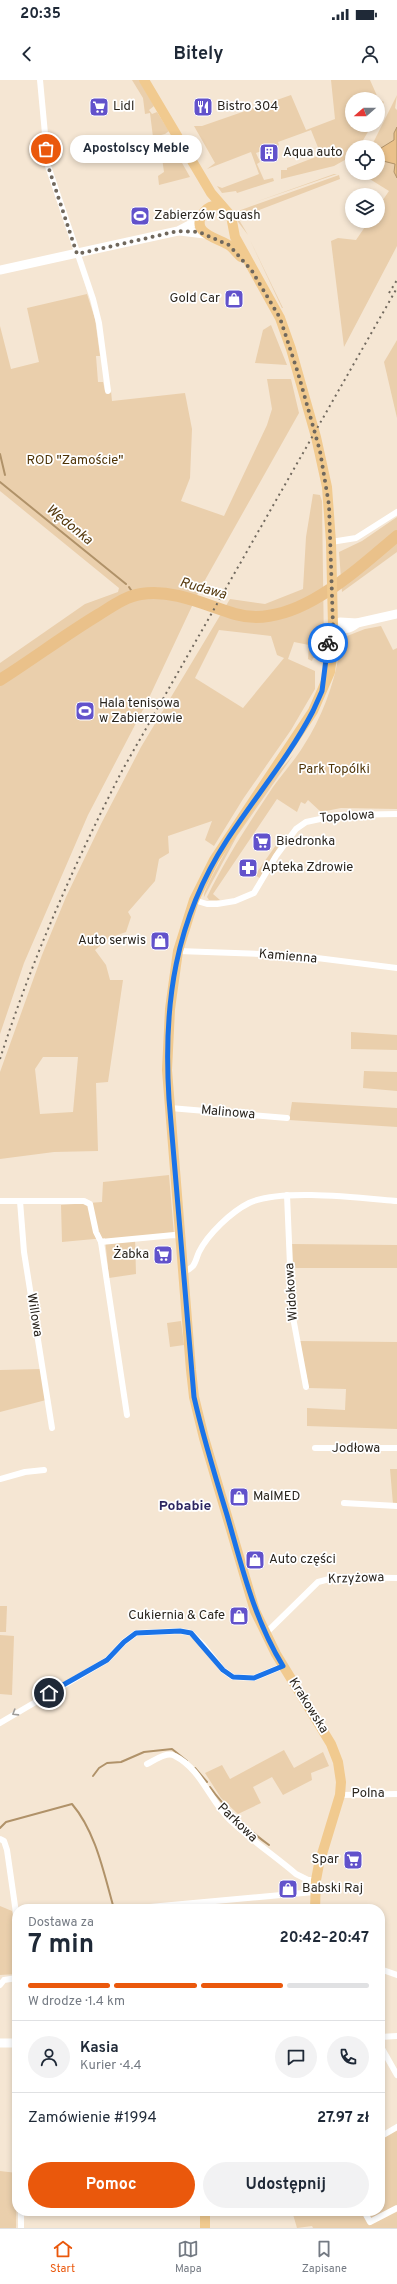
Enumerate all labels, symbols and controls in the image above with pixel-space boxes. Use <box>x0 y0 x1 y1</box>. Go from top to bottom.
text: 20:35 <box>20 5 61 24</box>
icon: back <box>16 43 38 65</box>
text: Bitely <box>174 43 223 66</box>
icon: person <box>359 43 381 65</box>
north arrow <box>345 92 385 132</box>
map controls <box>345 92 385 228</box>
supermarket icon: Lidl <box>88 96 110 118</box>
restaurant icon: Bistro 304 <box>192 96 214 118</box>
place label: Lidl <box>113 99 134 115</box>
place label: Bistro 304 <box>217 99 278 115</box>
pin <box>29 132 63 166</box>
callout: Apostolscy Meble <box>70 135 202 163</box>
icon: bag <box>35 138 57 160</box>
button: locate <box>345 140 385 180</box>
text: Apostolscy Meble <box>83 141 189 157</box>
building icon: Aqua auto <box>258 142 280 164</box>
place label: Aqua auto <box>283 145 343 161</box>
button: layers <box>345 188 385 228</box>
sports icon: Zabierzów Squash <box>129 205 151 227</box>
place label: Zabierzów Squash <box>154 208 261 224</box>
shop icon: Gold Car <box>223 288 245 310</box>
place label: Gold Car <box>170 291 220 307</box>
park label: ROD "Zamoście" <box>26 453 124 469</box>
water label: Wędonka <box>42 501 96 549</box>
water label: Rudawa <box>178 574 229 604</box>
courier <box>308 623 348 663</box>
icon: bike <box>317 632 339 654</box>
place label: Hala tenisowa w Zabierzowie <box>99 696 182 727</box>
sports icon: Hala tenisowa w Zabierzowie <box>74 700 96 722</box>
park label: Park Topólki <box>298 762 370 778</box>
street label: Topolowa <box>319 807 375 827</box>
supermarket icon: Biedronka <box>251 831 273 853</box>
place label: Biedronka <box>276 834 335 850</box>
pharmacy icon: Apteka Zdrowie <box>237 857 259 879</box>
place label: Apteka Zdrowie <box>262 860 353 876</box>
shop icon: Auto serwis <box>149 930 171 952</box>
place label: Auto serwis <box>78 933 146 949</box>
street label: Kamienna <box>258 946 318 968</box>
street label: Malinowa <box>200 1103 256 1123</box>
supermarket icon: Żabka <box>152 1244 174 1266</box>
place label: Żabka <box>113 1245 149 1263</box>
street label: Widokowa <box>282 1262 302 1322</box>
street label: Willowa <box>23 1292 45 1338</box>
street label: Jodłowa <box>332 1441 380 1457</box>
shop icon: MalMED <box>228 1486 250 1508</box>
place label: MalMED <box>253 1489 300 1505</box>
district label: Pobabie <box>159 1498 211 1515</box>
shop icon: Auto części <box>244 1549 266 1571</box>
place label: Auto części <box>269 1552 336 1568</box>
street label: Krzyżowa <box>328 1570 384 1588</box>
shop icon: Cukiernia & Cafe <box>228 1605 250 1627</box>
place label: Cukiernia & Cafe <box>128 1608 225 1624</box>
street label: Krakowska <box>285 1675 331 1737</box>
pin <box>32 1676 66 1710</box>
icon: home <box>38 1682 60 1704</box>
one-way arrow <box>12 1709 19 1716</box>
street label: Polna <box>351 1786 385 1802</box>
street label: Parkowa <box>214 1800 260 1846</box>
supermarket icon: Spar <box>342 1849 364 1871</box>
place label: Spar <box>312 1852 339 1868</box>
shop icon: Babski Raj <box>277 1878 299 1900</box>
place label: Babski Raj <box>302 1881 363 1897</box>
text: Dostawa za <box>28 1915 94 1931</box>
text: 7 min <box>28 1929 94 1962</box>
text: 20:42–20:47 <box>280 1929 369 1948</box>
text: W drodze · 1.4 km <box>28 1994 125 2010</box>
button: person <box>28 2036 70 2078</box>
button: chat <box>275 2036 317 2078</box>
button: phone <box>327 2036 369 2078</box>
text: Kasia <box>80 2039 119 2058</box>
text: Kurier · 4.4 <box>80 2058 142 2074</box>
text: Zamówienie #1994 <box>28 2109 157 2128</box>
text: 27.97 zł <box>317 2109 369 2128</box>
button: Pomoc <box>28 2162 195 2208</box>
button: Udostępnij <box>203 2162 369 2208</box>
tab: Start <box>50 2238 75 2276</box>
tab: Mapa <box>175 2238 202 2276</box>
tab: Zapisane <box>302 2238 347 2276</box>

